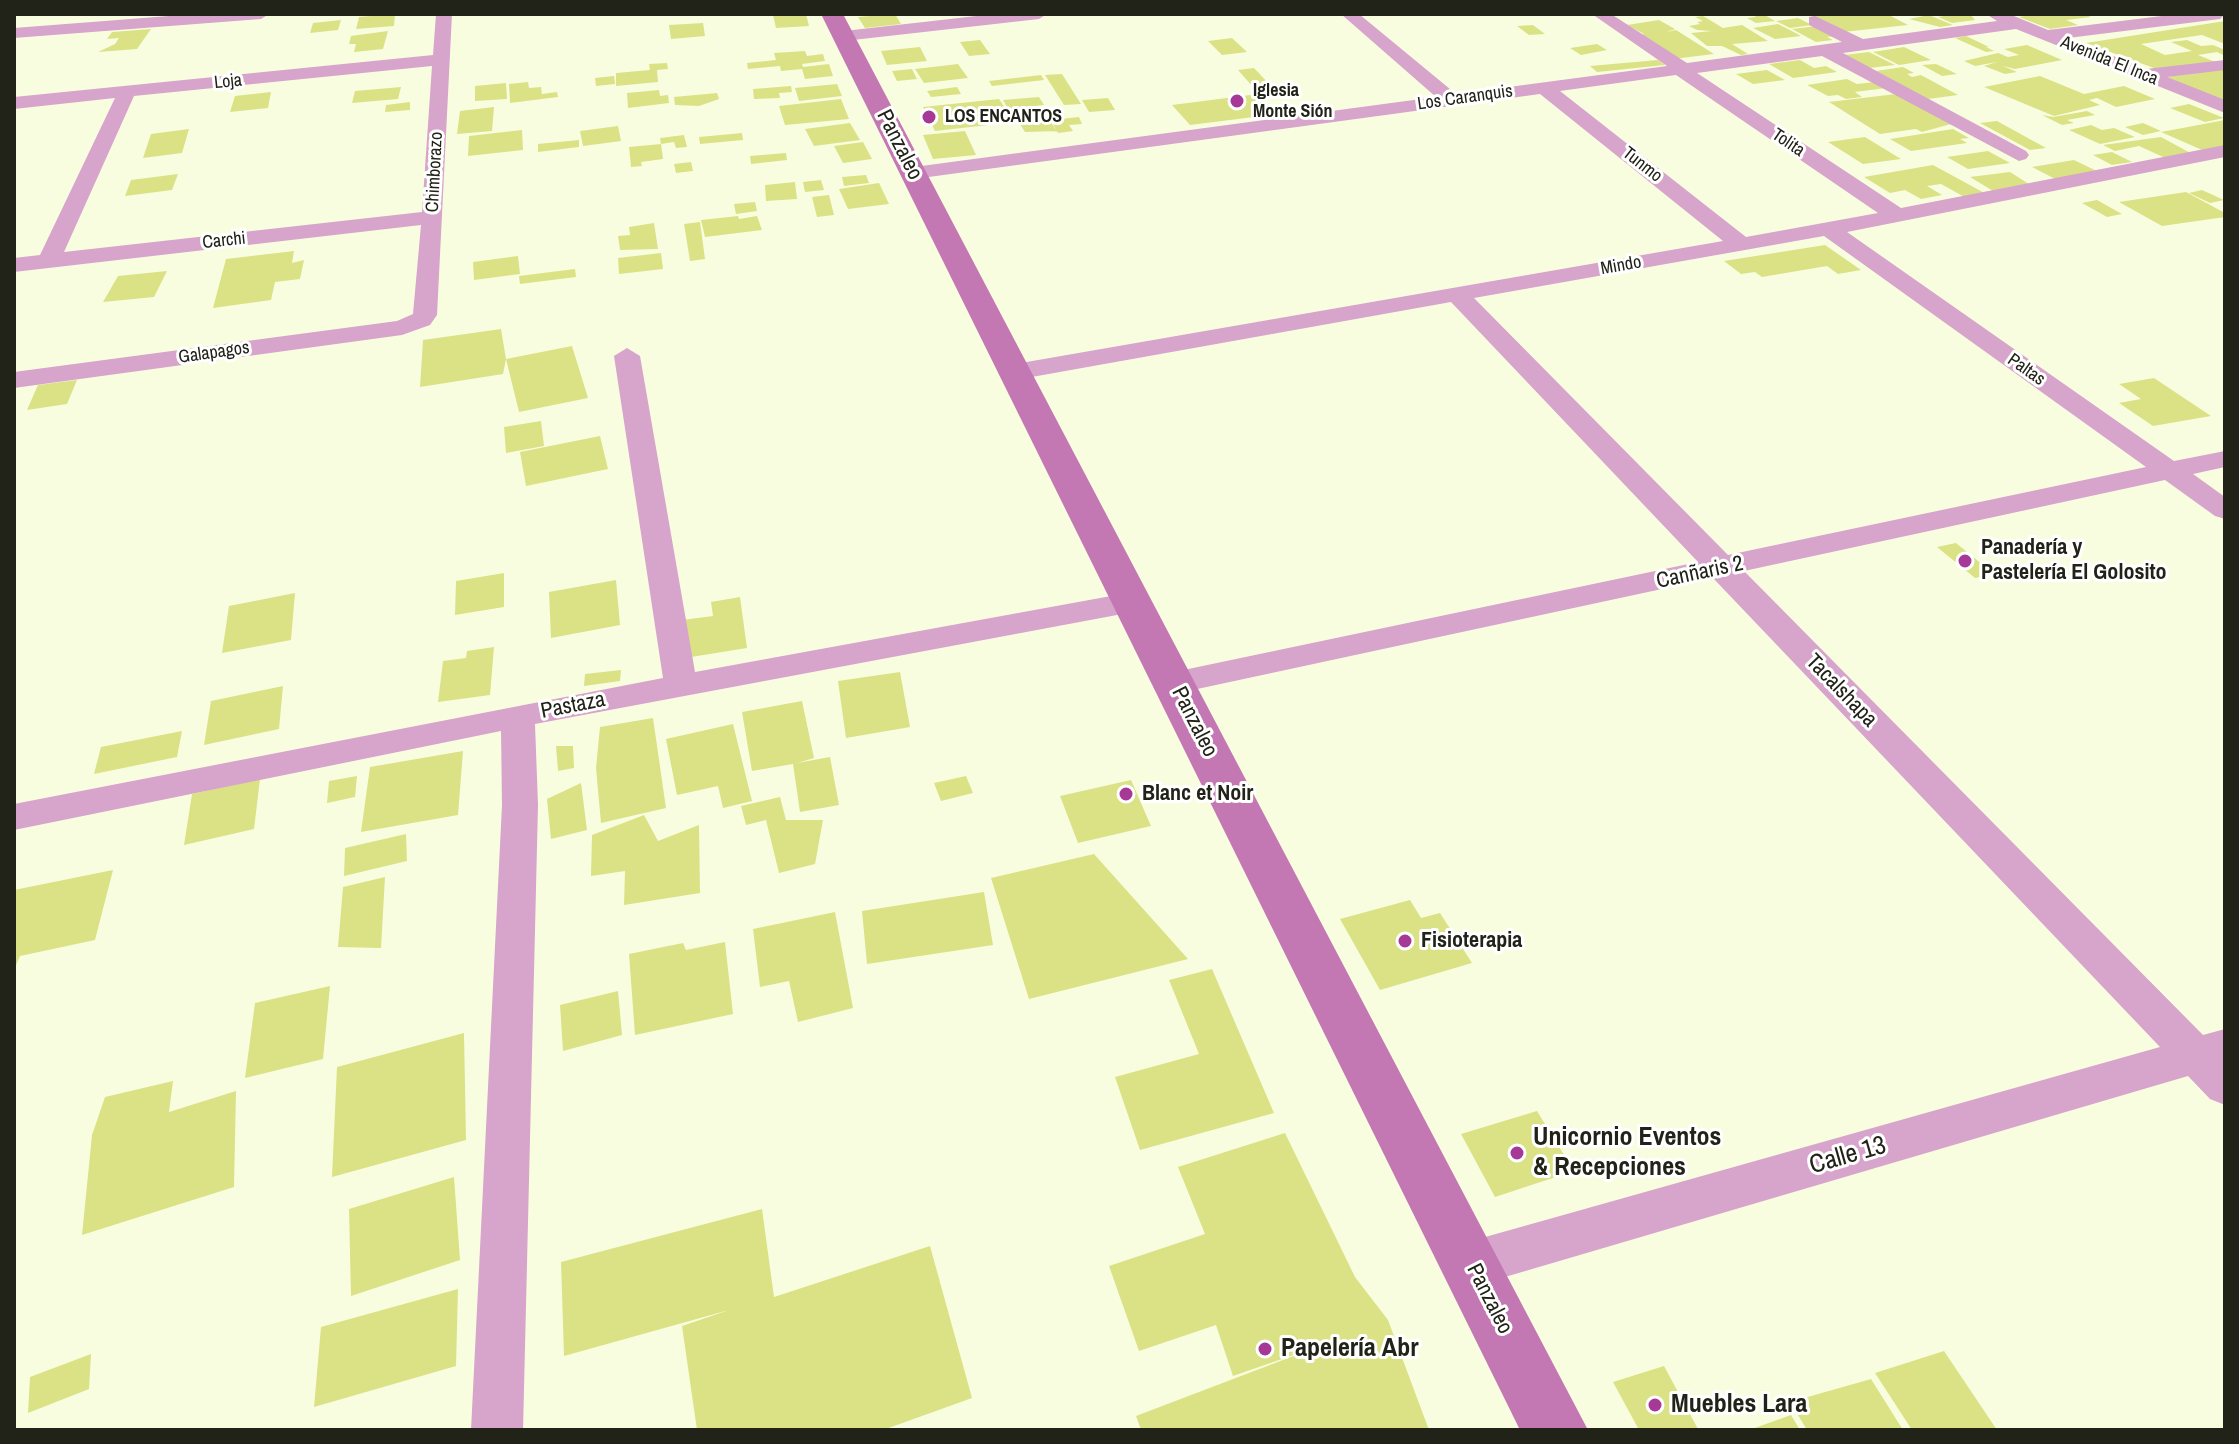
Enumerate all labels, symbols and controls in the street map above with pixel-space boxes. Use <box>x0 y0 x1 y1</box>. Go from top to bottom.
street label: Avenida El Inca <box>2057 32 2161 90</box>
street label: Loja <box>213 70 243 94</box>
place label: Iglesia Monte Sión <box>1253 80 1333 122</box>
street label: Los Caranquis <box>1416 81 1514 115</box>
marker: Iglesia Monte Sión <box>1228 92 1246 110</box>
street label: Panzaleo <box>870 105 928 185</box>
place label: LOS ENCANTOS <box>945 106 1062 128</box>
marker: LOS ENCANTOS <box>920 108 938 126</box>
street label: Tolita <box>1767 124 1809 162</box>
street label: Chimborazo <box>422 131 448 213</box>
street label: Tunmo <box>1618 143 1666 187</box>
street label: Carchi <box>201 228 247 254</box>
street label: Mindo <box>1599 252 1643 280</box>
street label: Galapagos <box>177 337 251 369</box>
street label: Paltas <box>2003 349 2049 391</box>
place label: Panadería y Pastelería El Golosito <box>1981 535 2167 586</box>
street label: Canñaris 2 <box>1654 551 1746 595</box>
marker: Panadería y Pastelería El Golosito <box>1956 552 1974 570</box>
street label: Tacalshapa <box>1800 649 1882 733</box>
street label: Panzaleo <box>1165 682 1223 762</box>
street label: Pastaza <box>538 687 608 725</box>
place label: Blanc et Noir <box>1142 781 1253 807</box>
marker: Blanc et Noir <box>1117 785 1135 803</box>
place label: Fisioterapia <box>1421 928 1522 954</box>
marker: Fisioterapia <box>1396 932 1414 950</box>
place label: Unicornio Eventos & Recepciones <box>1533 1122 1721 1184</box>
street label: Calle 13 <box>1806 1130 1890 1182</box>
marker: Unicornio Eventos & Recepciones <box>1508 1144 1526 1162</box>
street label: Panzaleo <box>1460 1259 1518 1339</box>
place label: Papelería Abr <box>1281 1333 1418 1365</box>
marker: Papelería Abr <box>1256 1340 1274 1358</box>
place label: Muebles Lara <box>1671 1389 1807 1421</box>
marker: Muebles Lara <box>1646 1396 1664 1414</box>

